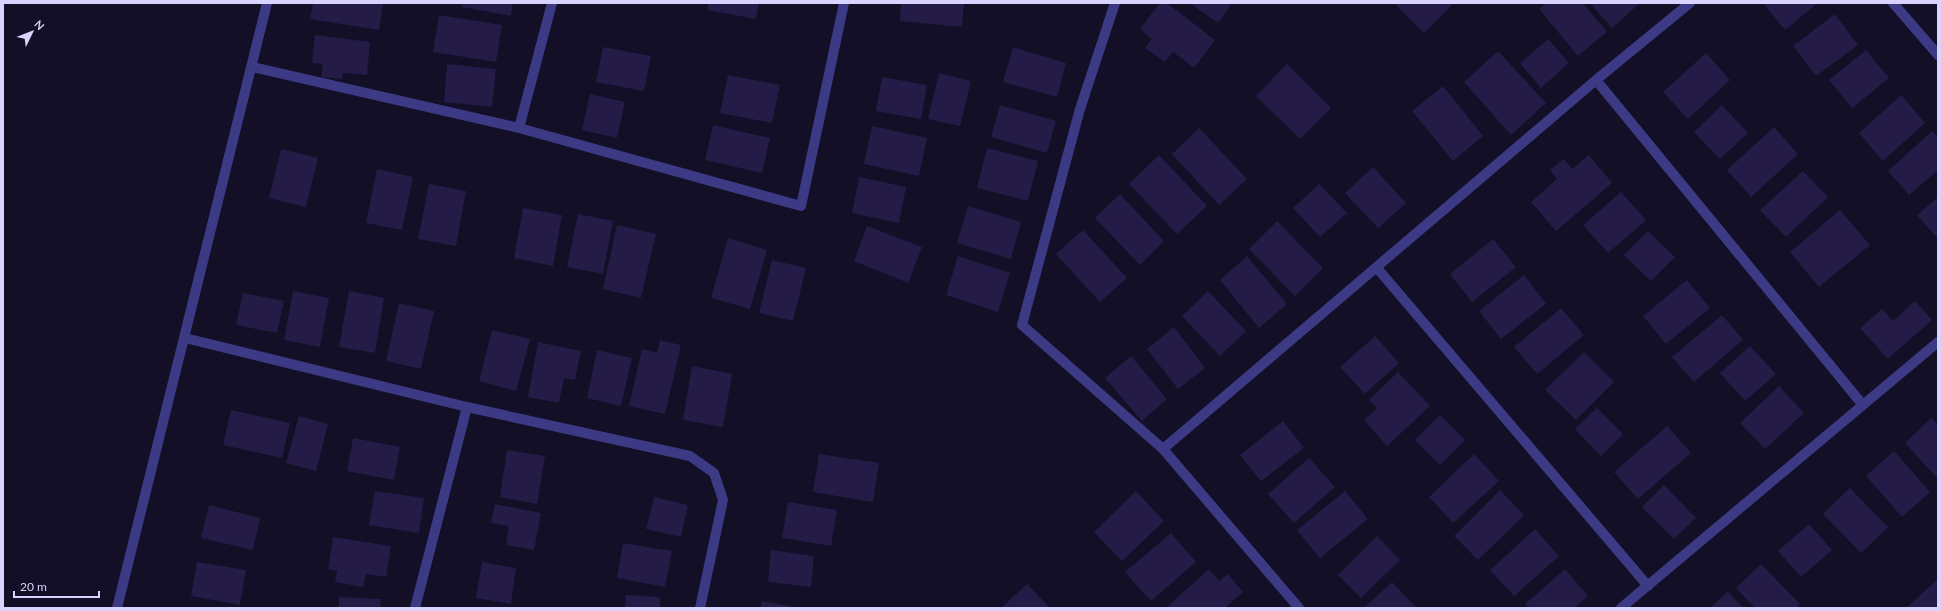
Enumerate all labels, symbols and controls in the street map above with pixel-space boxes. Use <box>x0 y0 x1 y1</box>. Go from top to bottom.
north arrow <box>12 12 52 52</box>
text: N <box>32 17 47 32</box>
scale bar <box>14 573 99 599</box>
text: 20 m <box>20 579 47 594</box>

